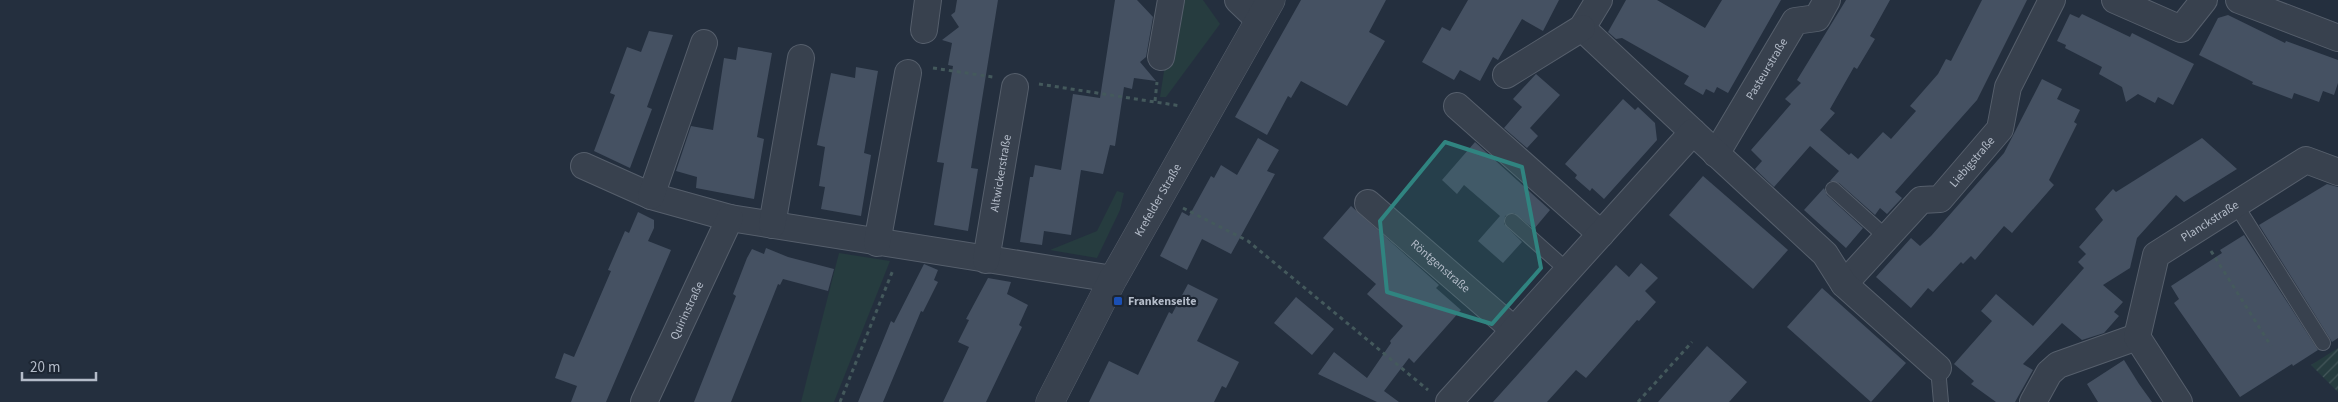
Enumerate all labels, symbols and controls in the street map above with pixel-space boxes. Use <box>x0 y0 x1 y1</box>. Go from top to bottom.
street label: Pasteurstraße <box>1742 35 1792 103</box>
street label: Altwickerstraße <box>986 133 1016 213</box>
street label: Liebigstraße <box>1946 133 1999 191</box>
street label: Krefelder Straße <box>1131 161 1186 240</box>
street label: Planckstraße <box>2178 197 2242 246</box>
street label: Röntgenstraße <box>1407 236 1474 297</box>
street label: Quirinstraße <box>666 279 708 343</box>
place label: Frankenseite <box>1128 293 1196 310</box>
marker: Frankenseite <box>1112 295 1124 307</box>
scale bar <box>22 350 96 382</box>
text: 20 m <box>30 357 60 378</box>

